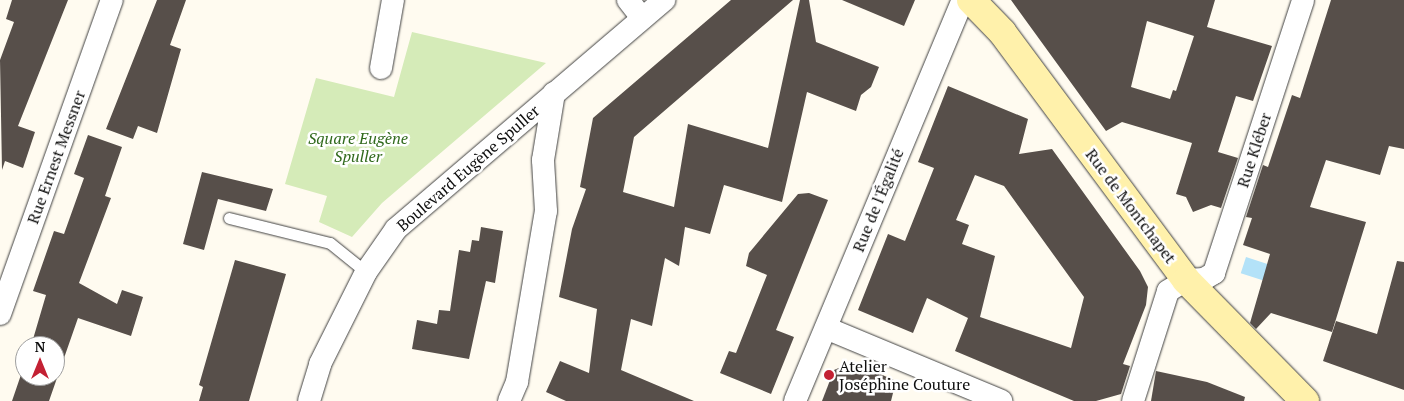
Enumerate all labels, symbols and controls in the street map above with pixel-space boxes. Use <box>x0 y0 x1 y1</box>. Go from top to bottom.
street label: Rue Ernest Messner <box>23 88 89 226</box>
street label: Boulevard Eugène Spuller <box>393 101 543 235</box>
street label: Rue Kléber <box>1233 110 1275 190</box>
park label: Square Eugène Spuller <box>308 128 408 166</box>
street label: Rue de l'Égalité <box>849 145 907 255</box>
street label: Rue de Montchapet <box>1082 145 1180 267</box>
north arrow <box>15 336 65 386</box>
text: N <box>35 337 45 356</box>
place label: Atelier Joséphine Couture <box>839 356 970 394</box>
marker: Atelier Joséphine Couture <box>823 369 835 381</box>

